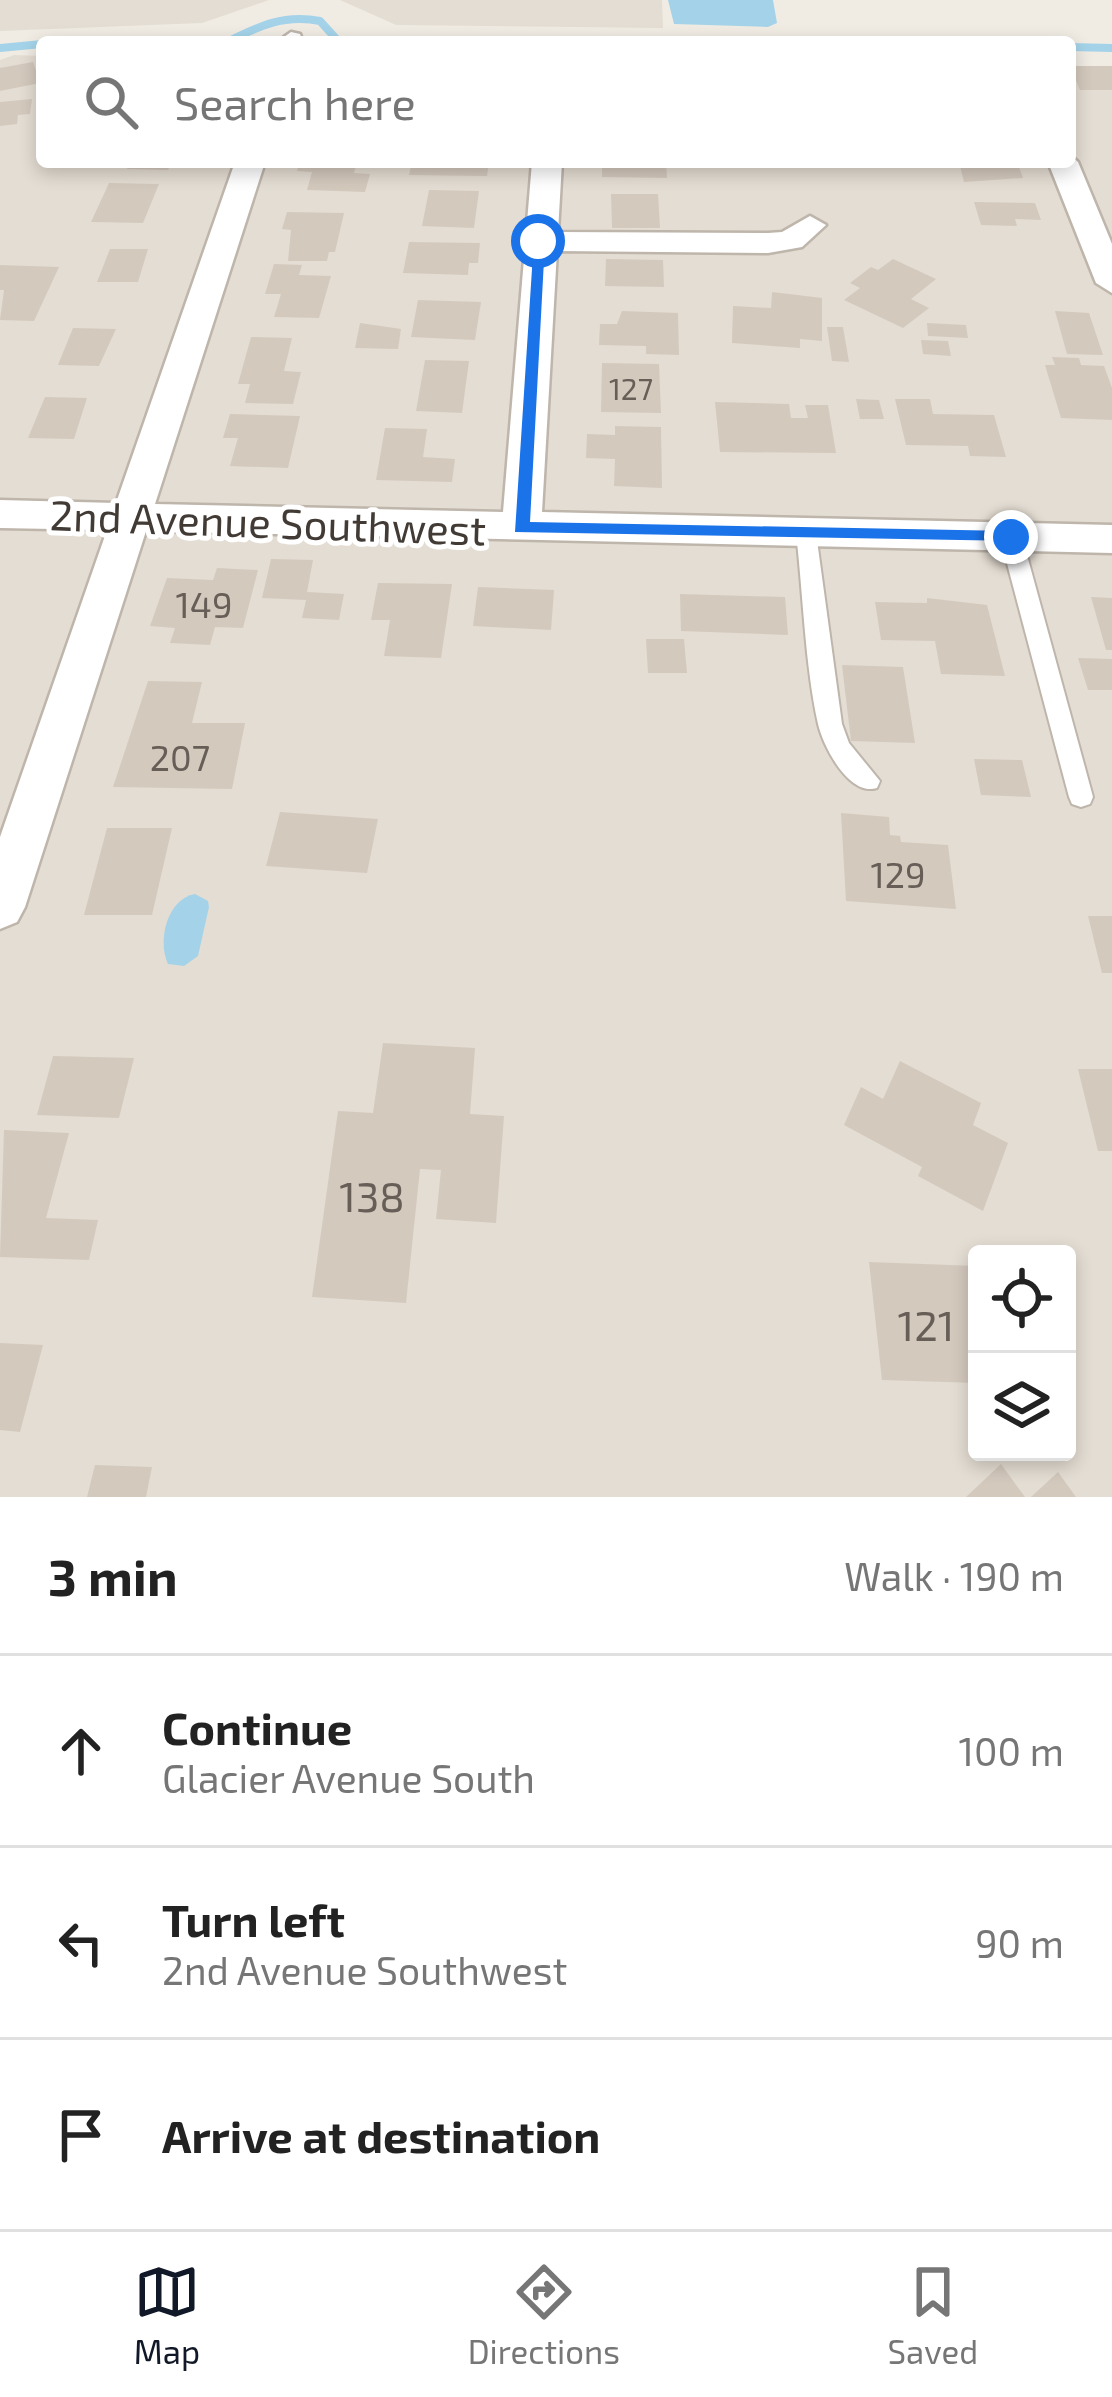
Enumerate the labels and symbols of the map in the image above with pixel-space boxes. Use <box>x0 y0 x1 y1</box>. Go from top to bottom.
route start <box>511 214 565 268</box>
house number: 127 <box>609 370 653 406</box>
street label: 2nd Avenue Southwest <box>49 488 487 554</box>
route end <box>984 510 1038 564</box>
house number: 149 <box>175 582 233 625</box>
house number: 207 <box>150 735 210 778</box>
house number: 129 <box>870 852 926 895</box>
house number: 138 <box>339 1170 405 1220</box>
house number: 121 <box>897 1299 955 1349</box>

